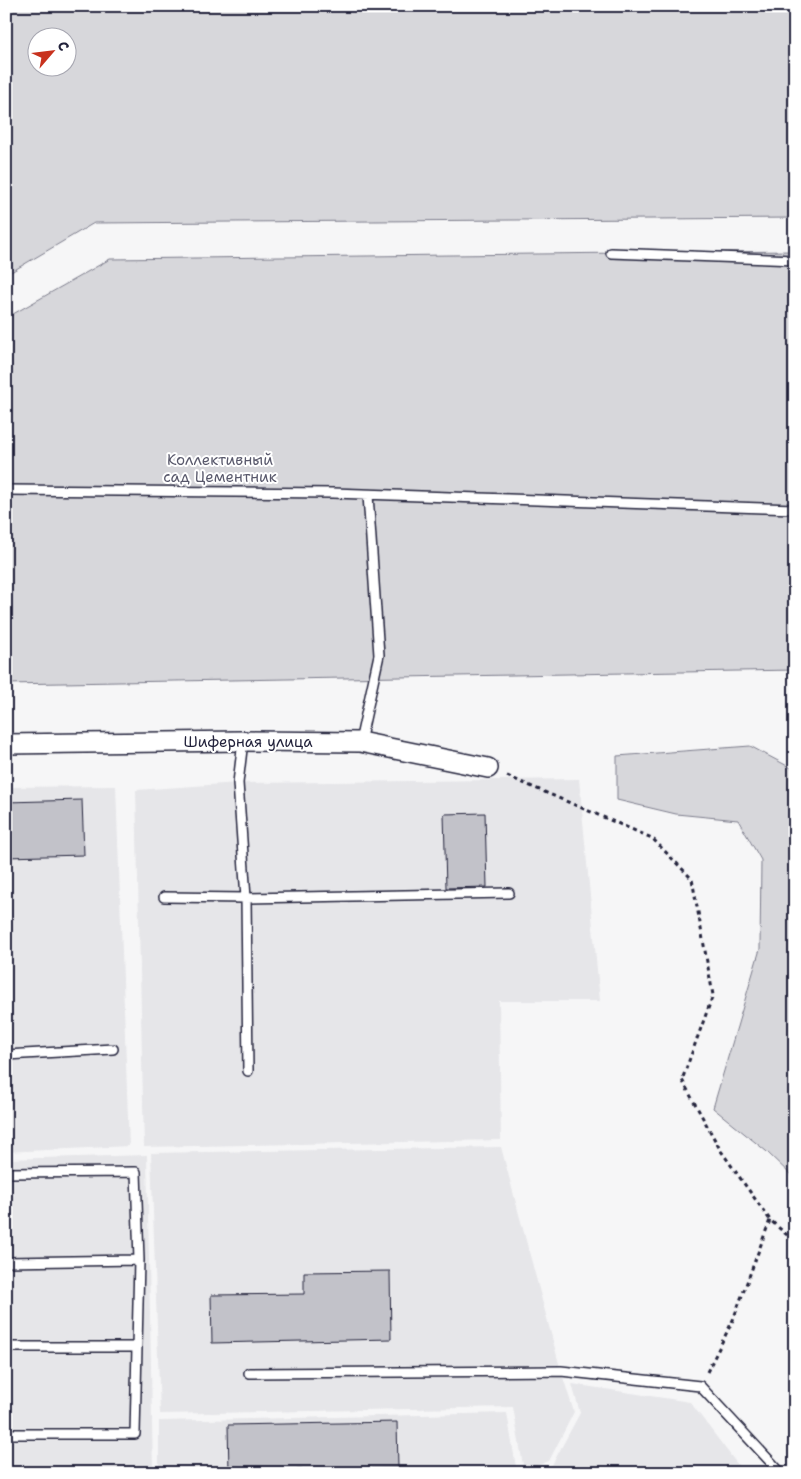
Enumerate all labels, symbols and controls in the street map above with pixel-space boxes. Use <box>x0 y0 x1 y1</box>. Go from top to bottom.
north arrow <box>28 28 78 78</box>
text: С <box>54 38 73 54</box>
park label: Коллективный сад Цементник <box>163 450 277 487</box>
street label: Шиферная улица <box>183 732 313 752</box>

